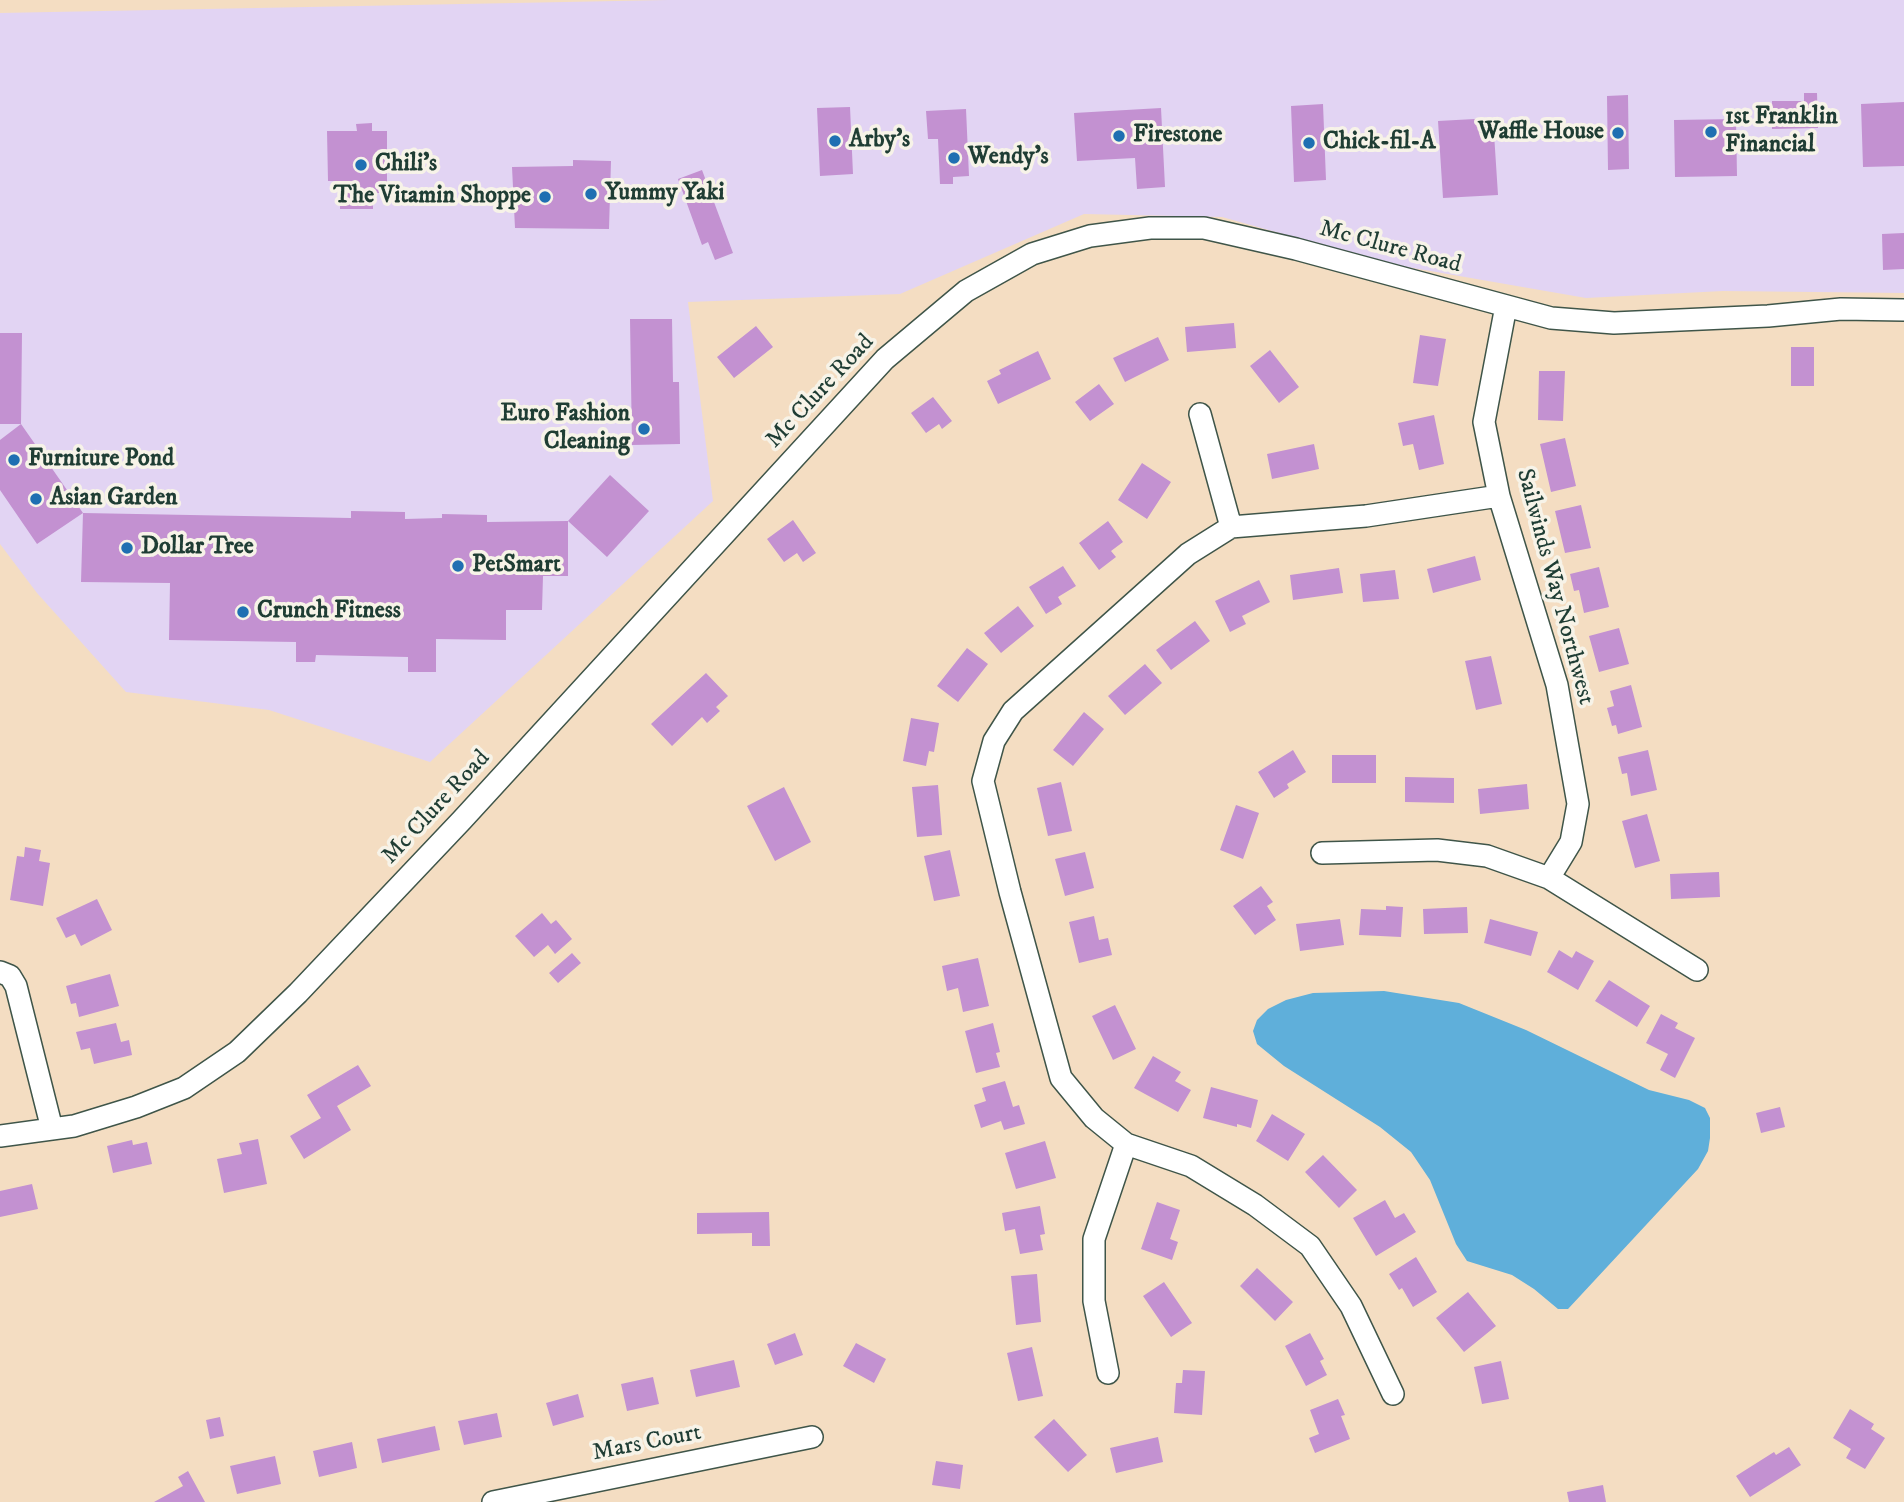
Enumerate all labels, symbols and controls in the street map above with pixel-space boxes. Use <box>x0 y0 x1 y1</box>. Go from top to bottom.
place label: 1st Franklin Financial <box>1725 104 1838 160</box>
place label: Waffle House <box>1478 119 1604 147</box>
place label: Firestone <box>1133 122 1223 150</box>
marker: 1st Franklin Financial <box>1703 124 1719 140</box>
marker: Waffle House <box>1610 125 1626 141</box>
place label: Arby's <box>849 127 910 155</box>
marker: Firestone <box>1111 128 1127 144</box>
place label: Chick-fil-A <box>1323 129 1435 157</box>
marker: Arby's <box>827 133 843 149</box>
marker: Chick-fil-A <box>1301 135 1317 151</box>
place label: Wendy's <box>968 144 1049 172</box>
marker: Wendy's <box>946 150 962 166</box>
place label: Chili's <box>375 151 437 179</box>
marker: Chili's <box>353 157 369 173</box>
place label: Yummy Yaki <box>605 180 725 208</box>
place label: The Vitamin Shoppe <box>334 183 531 211</box>
marker: Yummy Yaki <box>583 186 599 202</box>
marker: The Vitamin Shoppe <box>537 189 553 205</box>
street label: Mc Clure Road <box>1316 215 1464 281</box>
street label: Mc Clure Road <box>761 329 881 455</box>
place label: Euro Fashion Cleaning <box>500 401 630 457</box>
marker: Euro Fashion Cleaning <box>636 421 652 437</box>
place label: Furniture Pond <box>28 446 174 474</box>
marker: Furniture Pond <box>6 452 22 468</box>
street label: Sailwinds Way Northwest <box>1509 466 1599 708</box>
place label: Asian Garden <box>50 485 178 513</box>
marker: Asian Garden <box>28 491 44 507</box>
place label: Dollar Tree <box>141 534 254 562</box>
marker: Dollar Tree <box>119 540 135 556</box>
place label: PetSmart <box>472 552 561 580</box>
marker: PetSmart <box>450 558 466 574</box>
place label: Crunch Fitness <box>257 598 401 626</box>
marker: Crunch Fitness <box>235 604 251 620</box>
street label: Mc Clure Road <box>377 745 497 871</box>
street label: Mars Court <box>590 1419 704 1469</box>

